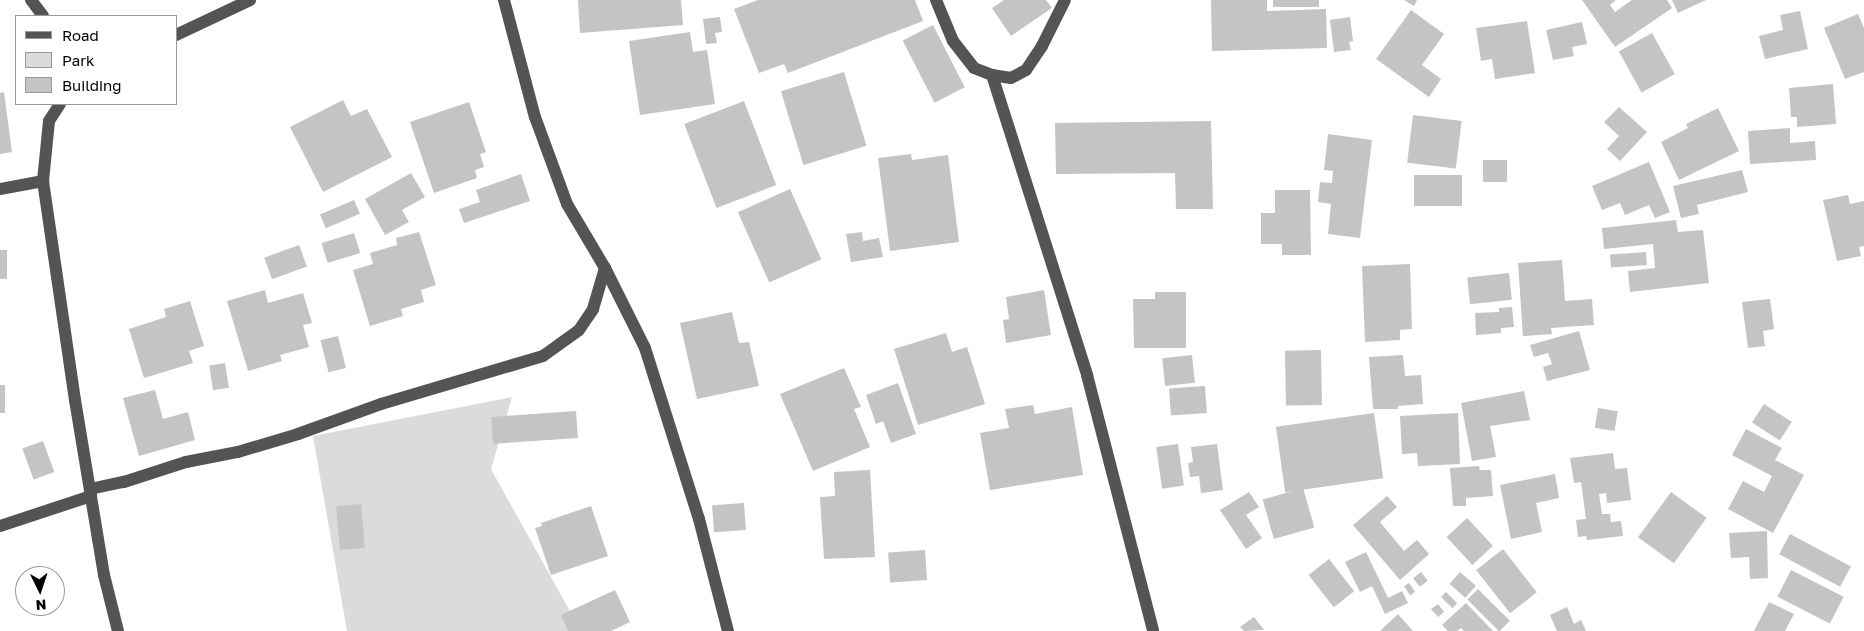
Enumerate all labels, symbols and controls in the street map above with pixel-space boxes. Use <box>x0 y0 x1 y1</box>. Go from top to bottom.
legend <box>15 15 178 105</box>
text: Road <box>62 26 99 44</box>
text: Park <box>62 51 94 69</box>
text: Building <box>62 76 122 94</box>
north arrow <box>15 566 65 616</box>
text: N <box>35 597 47 614</box>

